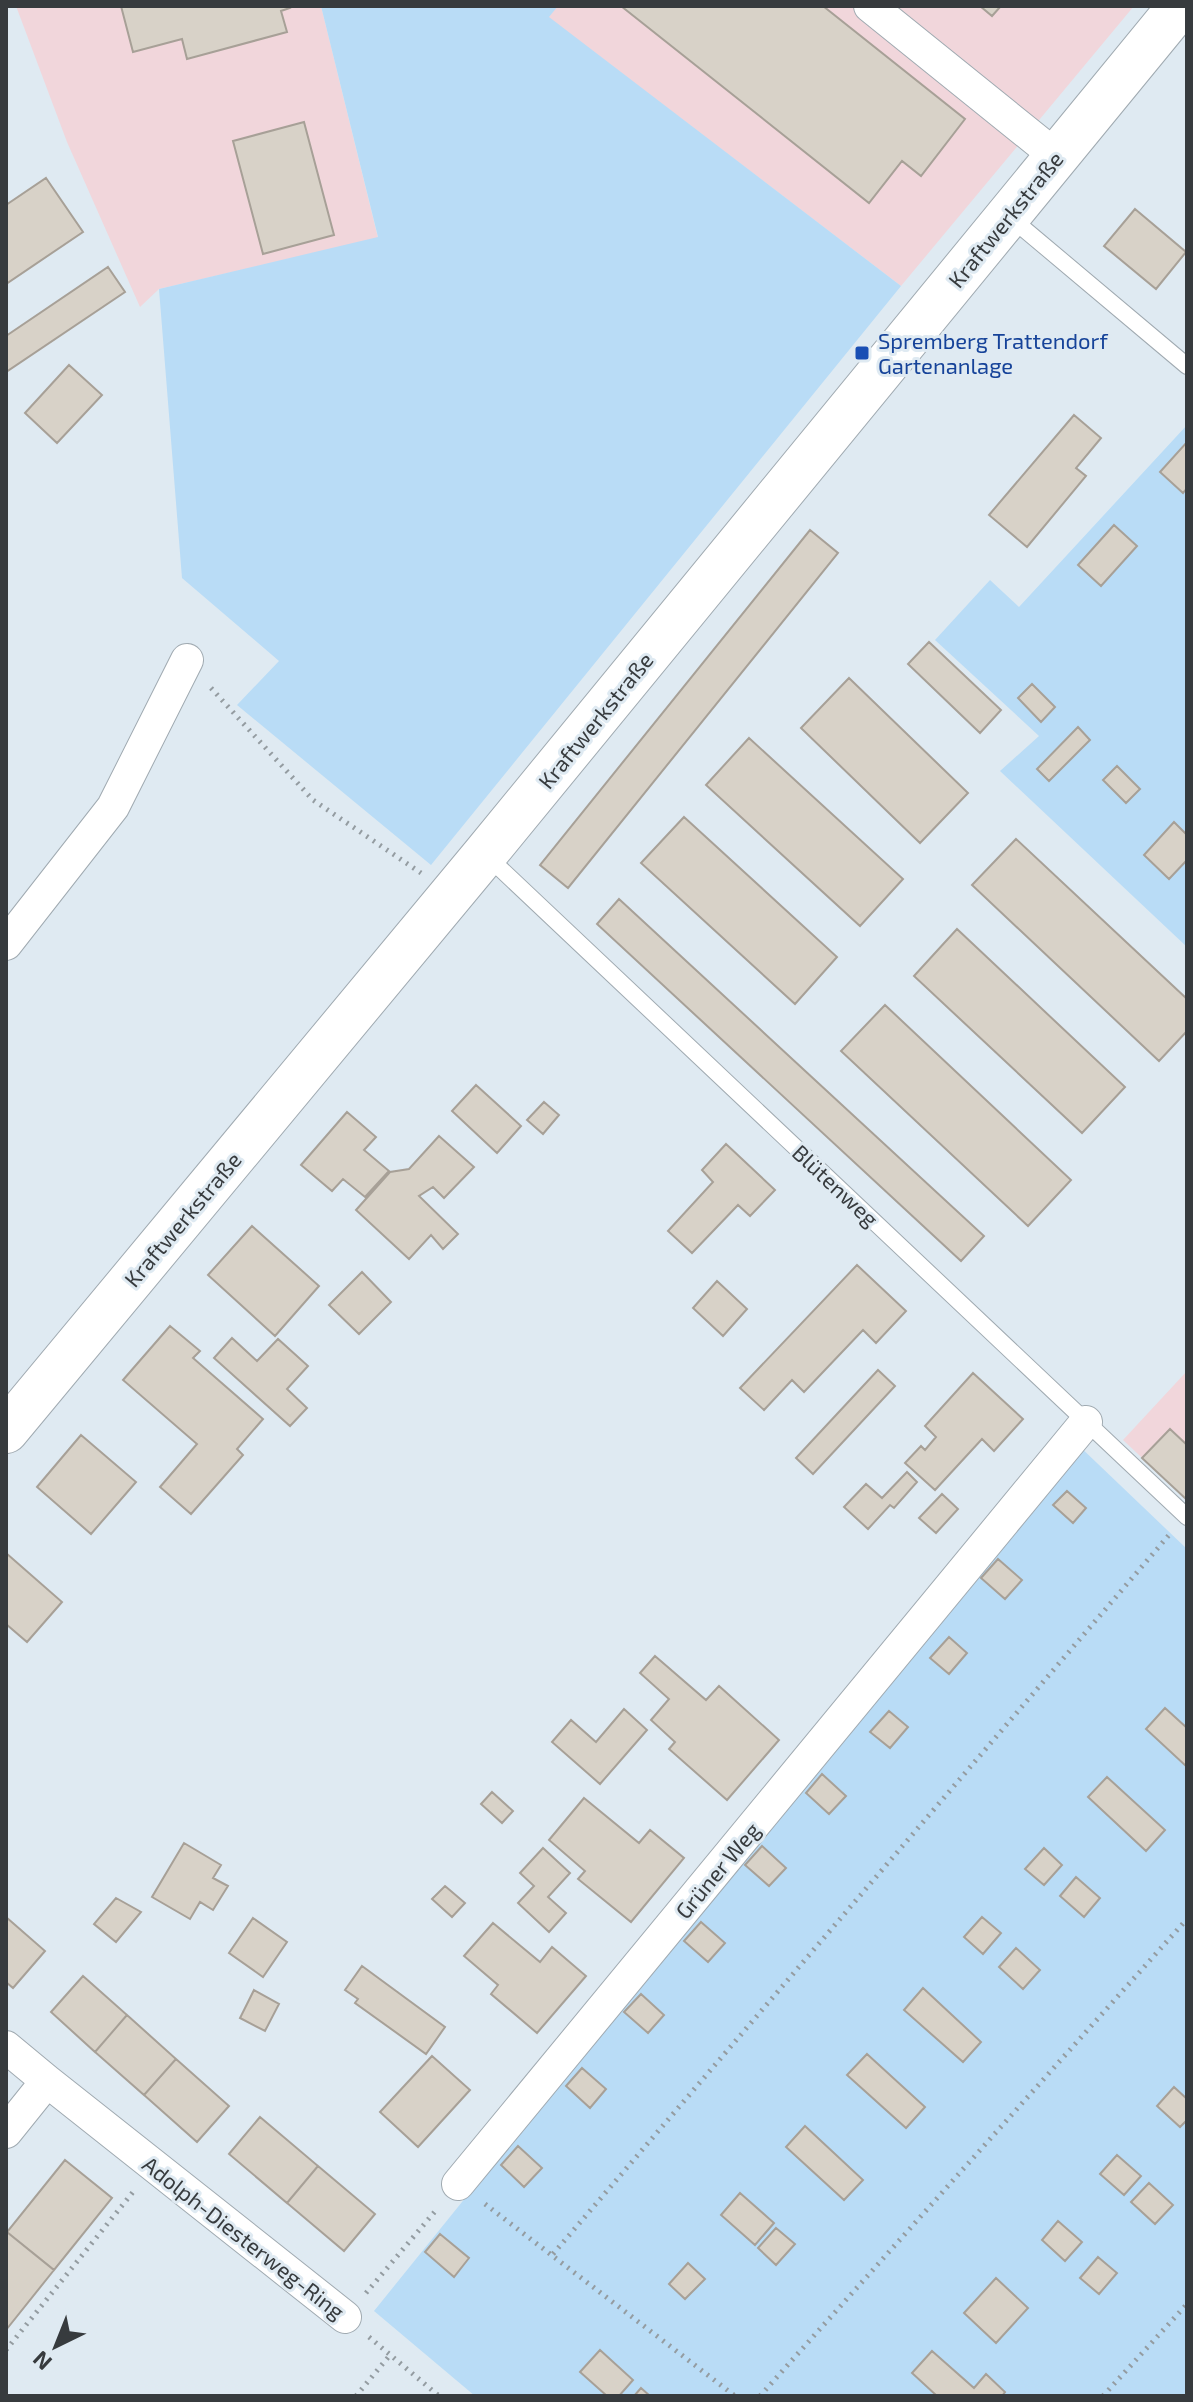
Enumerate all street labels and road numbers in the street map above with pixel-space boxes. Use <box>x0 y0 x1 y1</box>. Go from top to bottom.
street label: Kraftwerkstraße <box>942 146 1068 292</box>
street label: Kraftwerkstraße <box>532 647 658 793</box>
street label: Blütenweg <box>788 1139 884 1231</box>
street label: Kraftwerkstraße <box>118 1146 246 1292</box>
street label: Grüner Weg <box>669 1817 765 1923</box>
street label: Adolph-Diesterweg-Ring <box>138 2150 350 2324</box>

